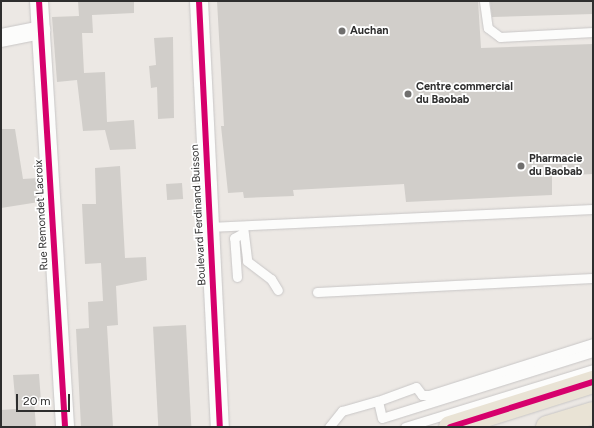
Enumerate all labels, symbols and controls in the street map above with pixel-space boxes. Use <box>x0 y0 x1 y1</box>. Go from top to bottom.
place label: Auchan <box>350 24 388 38</box>
marker: Auchan <box>337 26 347 36</box>
place label: Centre commercial du Baobab <box>416 81 513 107</box>
marker: Centre commercial du Baobab <box>403 89 413 99</box>
street label: Boulevard Ferdinand Buisson <box>189 144 209 286</box>
place label: Pharmacie du Baobab <box>529 153 582 179</box>
street label: Rue Remondet Lacroix <box>33 159 51 271</box>
marker: Pharmacie du Baobab <box>516 161 526 171</box>
scale bar <box>18 386 72 412</box>
text: 20 m <box>23 394 51 408</box>

